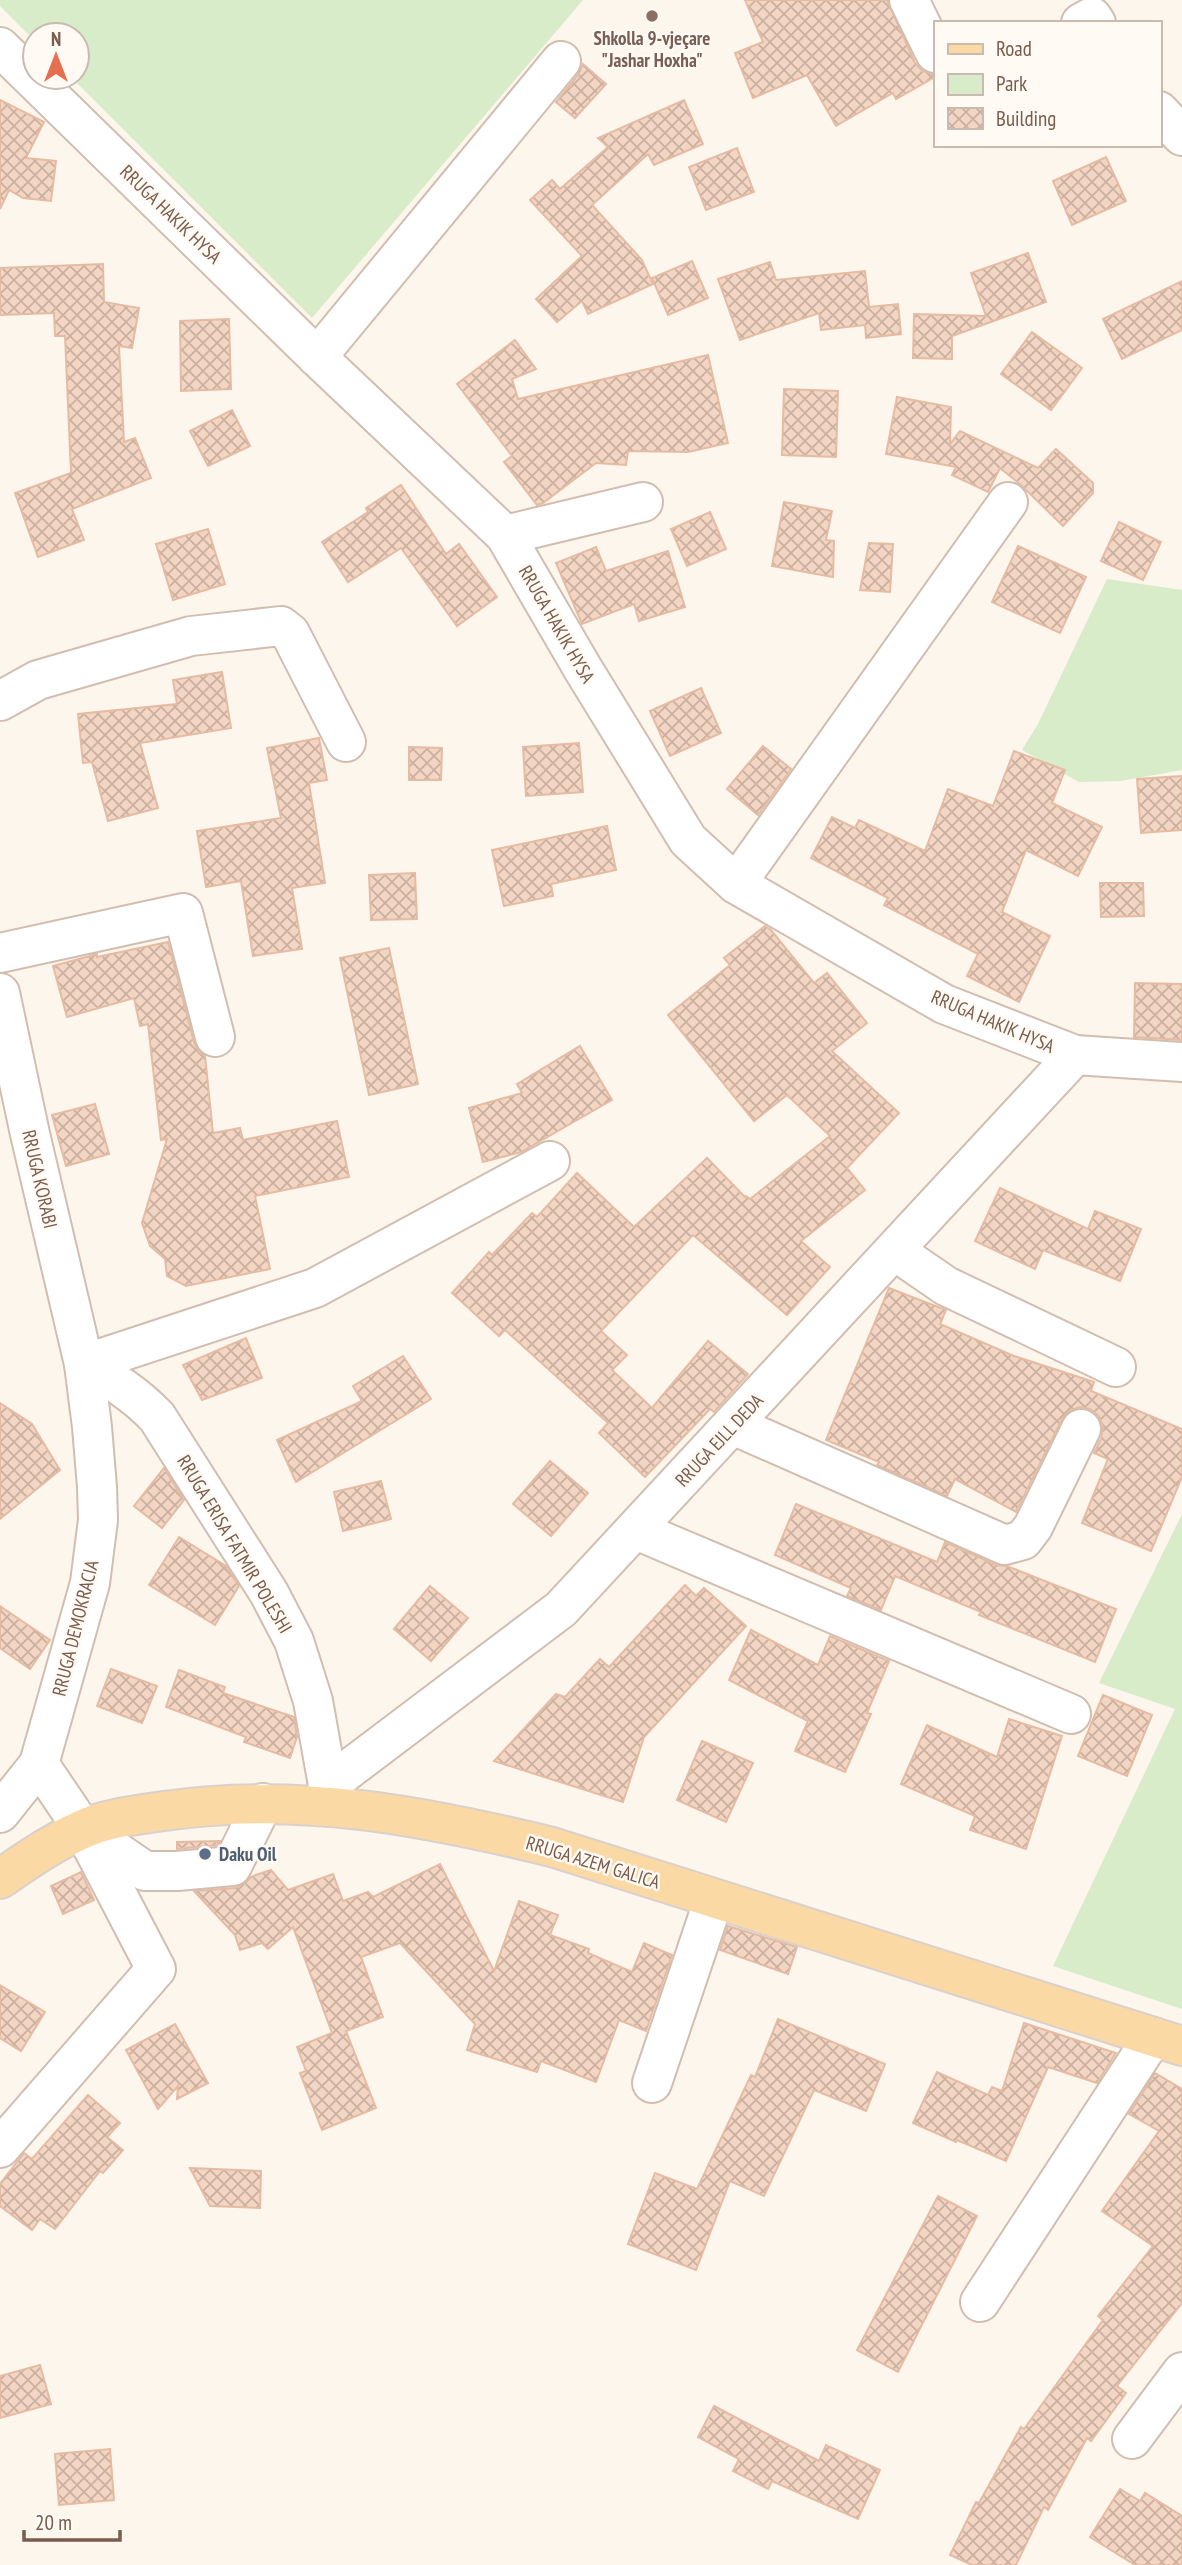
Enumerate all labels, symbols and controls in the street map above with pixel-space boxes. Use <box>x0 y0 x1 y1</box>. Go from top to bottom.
marker: Shkolla 9-vjeçare "Jashar Hoxha" <box>644 8 660 24</box>
north arrow <box>21 21 91 91</box>
legend <box>934 21 1161 147</box>
place label: Shkolla 9-vjeçare "Jashar Hoxha" <box>594 26 710 72</box>
text: N <box>51 27 61 51</box>
text: Road <box>996 35 1032 62</box>
text: Park <box>996 70 1027 97</box>
text: Building <box>996 105 1056 132</box>
street label: RRUGA HAKIK HYSA <box>115 160 227 268</box>
street label: RRUGA HAKIK HYSA <box>514 561 600 687</box>
street label: RRUGA HAKIK HYSA <box>928 984 1058 1058</box>
street label: RRUGA KORABI <box>17 1127 63 1231</box>
street label: RRUGA EJLL DEDA <box>670 1389 768 1491</box>
street label: RRUGA ERISA FATMIR POLESHI <box>172 1451 298 1637</box>
street label: RRUGA DEMOKRACIA <box>47 1558 103 1698</box>
street label: RRUGA AZEM GALICA <box>523 1830 663 1894</box>
place label: Daku Oil <box>219 1842 277 1866</box>
marker: Daku Oil <box>197 1846 213 1862</box>
scale bar <box>24 2498 121 2542</box>
text: 20 m <box>35 2509 72 2536</box>

